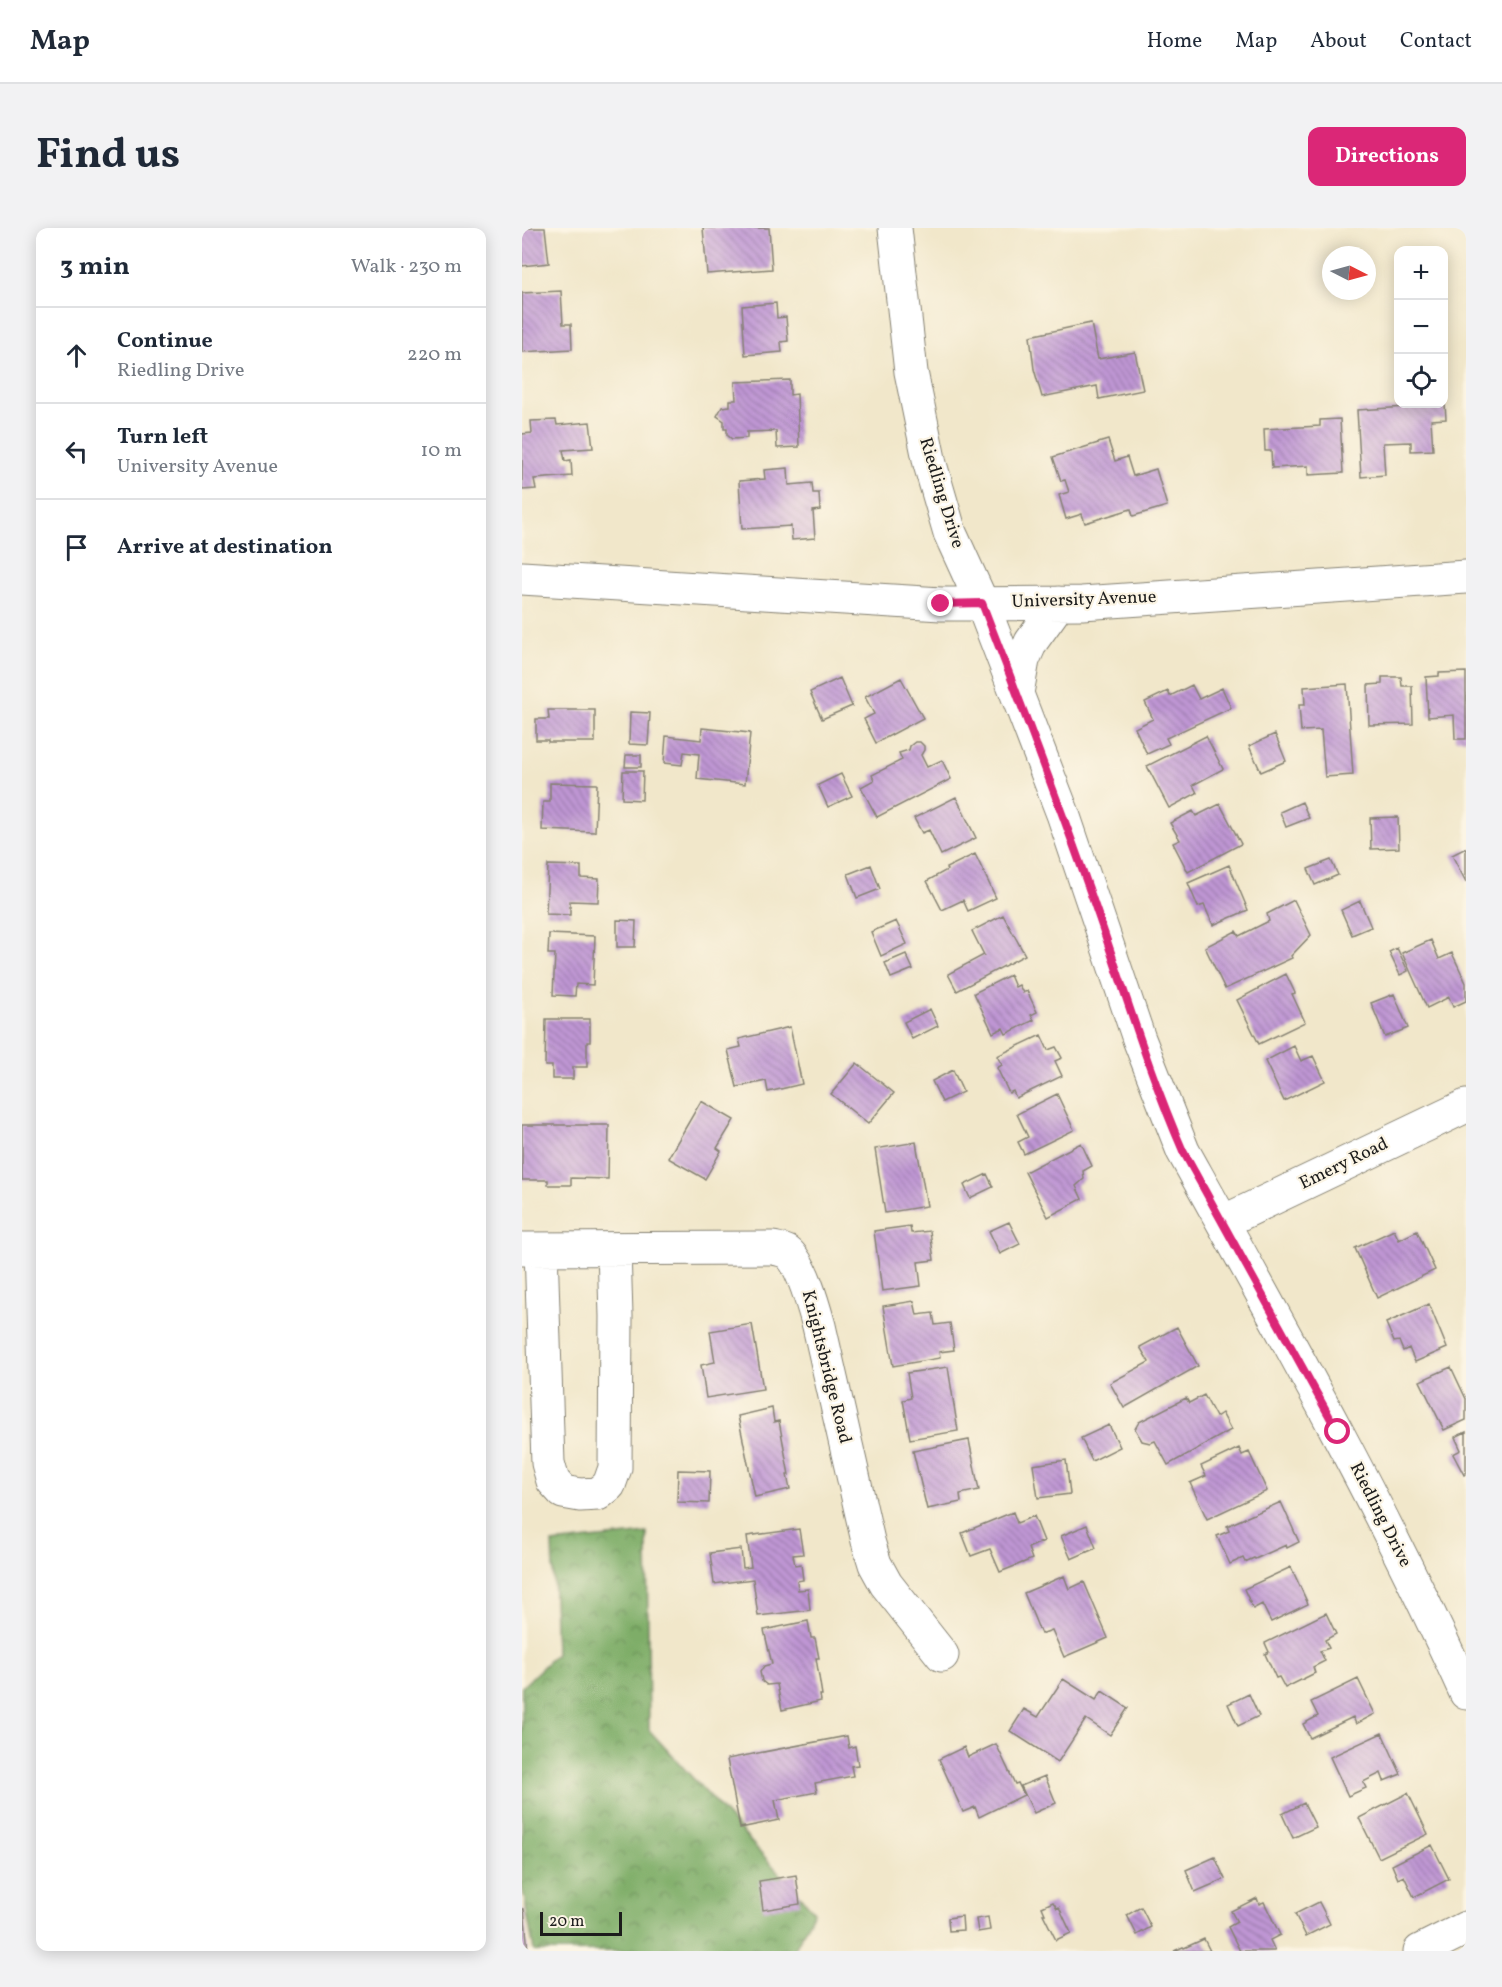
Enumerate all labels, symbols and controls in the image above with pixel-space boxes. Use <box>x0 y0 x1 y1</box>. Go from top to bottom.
text: Map <box>30 22 90 61</box>
text: Home <box>1147 27 1202 56</box>
text: Map <box>1235 27 1277 56</box>
text: About <box>1310 27 1367 56</box>
text: Contact <box>1400 27 1472 56</box>
text: Find us <box>36 127 180 186</box>
button: Directions <box>1308 127 1466 186</box>
north arrow <box>1322 246 1376 300</box>
map controls <box>1394 246 1448 408</box>
button: + <box>1394 246 1448 300</box>
text: 3 min <box>60 249 130 285</box>
text: Walk · 230 m <box>351 253 462 281</box>
button: − <box>1394 300 1448 354</box>
text: Continue <box>117 326 213 357</box>
icon: ahead <box>60 339 93 372</box>
text: 220 m <box>407 341 462 369</box>
button: locate <box>1394 354 1448 408</box>
text: Riedling Drive <box>117 357 244 385</box>
text: Turn left <box>117 422 208 453</box>
street label: Riedling Drive <box>912 434 970 552</box>
icon: left <box>60 435 93 468</box>
text: 10 m <box>421 437 462 465</box>
text: University Avenue <box>117 453 278 481</box>
icon: arrive <box>60 531 93 564</box>
text: Arrive at destination <box>117 532 333 563</box>
street label: University Avenue <box>1011 585 1157 615</box>
route end <box>927 590 953 616</box>
street label: Emery Road <box>1295 1132 1393 1196</box>
street label: Knightsbridge Road <box>795 1288 857 1446</box>
route start <box>1324 1418 1350 1444</box>
street label: Riedling Drive <box>1343 1458 1417 1572</box>
scale bar <box>540 1909 622 1936</box>
text: 20 m <box>549 1911 584 1933</box>

